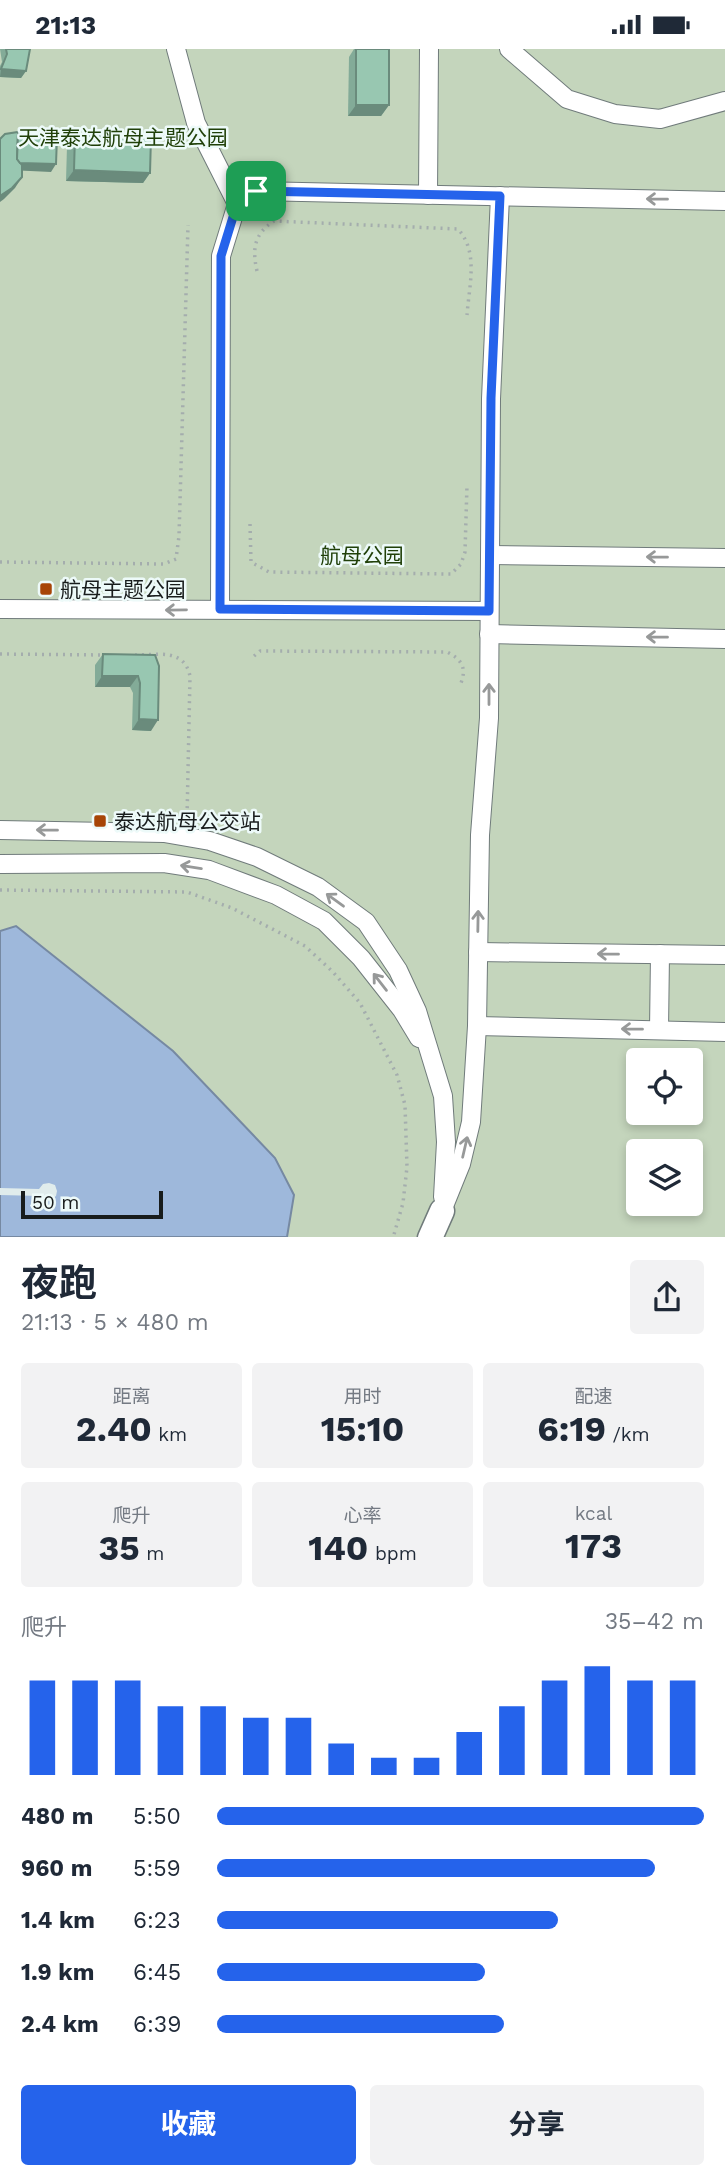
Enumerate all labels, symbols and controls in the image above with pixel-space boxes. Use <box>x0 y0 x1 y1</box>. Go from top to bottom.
text: 21:13 <box>35 10 96 40</box>
park label: 天津泰达航母主题公园 <box>18 125 228 150</box>
pin <box>226 161 286 221</box>
icon: arrive <box>237 172 275 210</box>
one-way arrow <box>646 193 669 206</box>
park label: 航母公园 <box>320 543 404 568</box>
one-way arrow <box>646 550 669 564</box>
place label: 航母主题公园 <box>60 577 186 602</box>
marker: 航母主题公园 <box>38 581 54 597</box>
one-way arrow <box>165 603 188 616</box>
one-way arrow <box>646 631 669 644</box>
one-way arrow <box>482 682 496 705</box>
place label: 泰达航母公交站 <box>114 809 261 834</box>
marker: 泰达航母公交站 <box>92 813 108 829</box>
one-way arrow <box>36 824 59 837</box>
one-way arrow <box>180 861 202 874</box>
one-way arrow <box>327 892 345 907</box>
one-way arrow <box>471 909 485 932</box>
one-way arrow <box>597 947 620 960</box>
one-way arrow <box>372 973 387 992</box>
one-way arrow <box>621 1023 644 1036</box>
map controls <box>626 1048 703 1216</box>
button: locate <box>626 1048 703 1125</box>
one-way arrow <box>459 1136 472 1159</box>
button: layers <box>626 1139 703 1216</box>
scale bar <box>21 1189 163 1220</box>
text: 50 m <box>32 1191 79 1214</box>
button: share <box>630 1260 704 1334</box>
text: 夜跑 <box>21 1261 97 1305</box>
text: 21:13 · 5 × 480 m <box>21 1309 209 1336</box>
text: 距离 <box>112 1385 151 1408</box>
text: 用时 <box>343 1385 382 1408</box>
text: 配速 <box>574 1385 613 1408</box>
text: 2.40 <box>76 1408 152 1450</box>
text: 15:10 <box>321 1408 404 1450</box>
text: 6:19 <box>537 1408 606 1450</box>
text: km <box>152 1423 187 1446</box>
text: /km <box>606 1423 650 1446</box>
text: kcal <box>575 1502 612 1525</box>
text: 爬升 <box>112 1504 151 1527</box>
text: 心率 <box>343 1504 382 1527</box>
text: 173 <box>565 1525 622 1567</box>
text: 35 <box>99 1527 140 1569</box>
text: 140 <box>308 1527 368 1569</box>
text: m <box>140 1542 164 1565</box>
text: bpm <box>368 1542 417 1565</box>
text: 35–42 m <box>605 1608 704 1635</box>
text: 爬升 <box>21 1614 67 1641</box>
text: 480 m <box>21 1803 93 1830</box>
text: 5:50 <box>133 1803 181 1830</box>
text: 960 m <box>21 1855 92 1882</box>
text: 5:59 <box>133 1855 181 1882</box>
text: 1.4 km <box>21 1907 95 1934</box>
text: 6:23 <box>133 1907 181 1934</box>
text: 1.9 km <box>21 1959 94 1986</box>
text: 6:45 <box>133 1959 181 1986</box>
text: 2.4 km <box>21 2011 99 2038</box>
text: 6:39 <box>133 2011 181 2038</box>
button: 收藏 <box>21 2085 356 2165</box>
button: 分享 <box>370 2085 704 2165</box>

